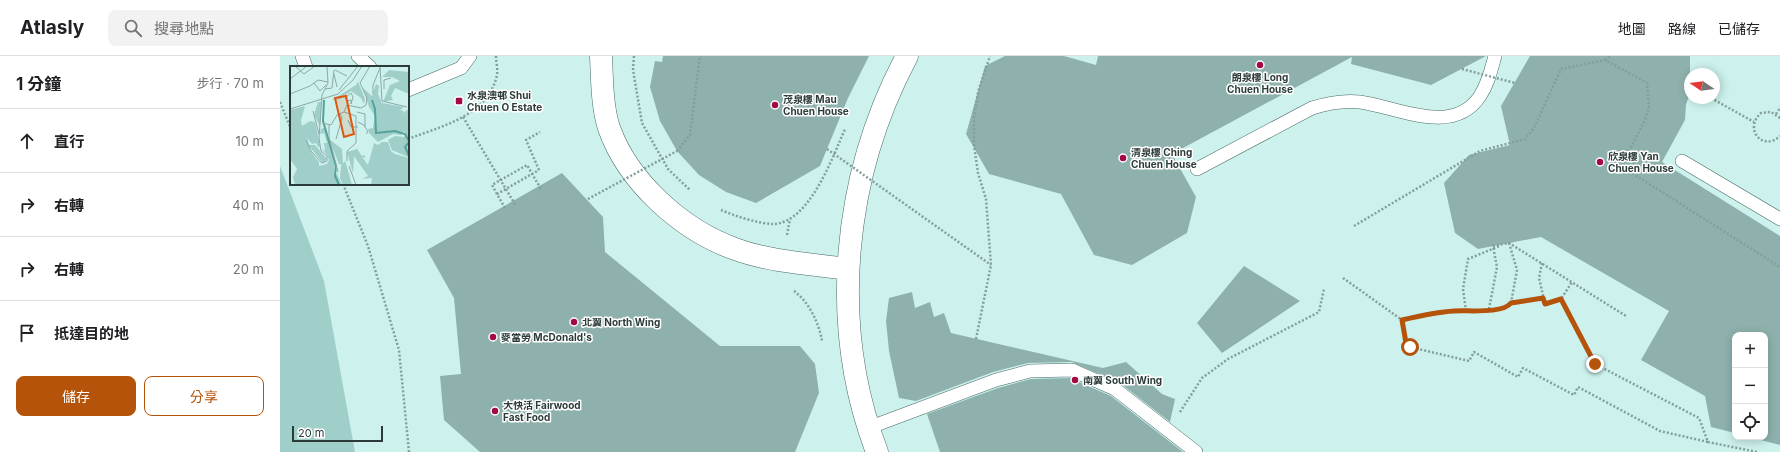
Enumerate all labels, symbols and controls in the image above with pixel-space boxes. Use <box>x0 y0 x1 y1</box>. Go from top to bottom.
search box <box>108 10 388 46</box>
text: Atlasly <box>20 16 84 39</box>
icon: search <box>122 17 144 39</box>
text: 搜尋地點 <box>154 19 214 38</box>
text: 地圖 <box>1618 20 1646 37</box>
text: 路線 <box>1668 20 1696 37</box>
text: 已儲存 <box>1718 20 1760 37</box>
marker: 朗泉樓 Long Chuen House <box>1255 60 1265 70</box>
inset map <box>290 66 409 185</box>
north arrow <box>1684 68 1720 104</box>
place label: 朗泉樓 Long Chuen House <box>1227 71 1293 95</box>
text: 1 分鐘 <box>16 74 61 94</box>
text: 步行 · 70 m <box>197 75 264 91</box>
place label: 水泉澳邨 Shui Chuen O Estate <box>467 89 542 113</box>
place label: 茂泉樓 Mau Chuen House <box>783 93 849 117</box>
marker: 水泉澳邨 Shui Chuen O Estate <box>454 96 464 106</box>
marker: 茂泉樓 Mau Chuen House <box>770 100 780 110</box>
icon: ahead <box>16 130 38 152</box>
text: 直行 <box>54 132 84 151</box>
text: 10 m <box>235 133 264 149</box>
place label: 清泉樓 Ching Chuen House <box>1131 146 1197 170</box>
place label: 欣泉樓 Yan Chuen House <box>1608 150 1674 174</box>
marker: 清泉樓 Ching Chuen House <box>1118 153 1128 163</box>
marker: 欣泉樓 Yan Chuen House <box>1595 157 1605 167</box>
icon: right <box>16 194 38 216</box>
text: 右轉 <box>54 196 84 215</box>
text: 40 m <box>232 197 264 213</box>
icon: right <box>16 258 38 280</box>
text: 右轉 <box>54 260 84 279</box>
text: 20 m <box>233 261 264 277</box>
place label: 北翼 North Wing <box>582 316 660 329</box>
marker: 北翼 North Wing <box>569 317 579 327</box>
icon: arrive <box>16 322 38 344</box>
text: 抵達目的地 <box>54 324 129 343</box>
place label: 麥當勞 McDonald's <box>500 331 592 343</box>
marker: 麥當勞 McDonald's <box>488 332 498 342</box>
map controls <box>1732 332 1768 440</box>
button: + <box>1732 332 1768 368</box>
route start <box>1401 338 1419 356</box>
route end <box>1586 355 1604 373</box>
button: − <box>1732 368 1768 404</box>
place label: 南翼 South Wing <box>1083 374 1162 387</box>
marker: 南翼 South Wing <box>1070 375 1080 385</box>
button: 儲存 <box>16 376 136 416</box>
button: 分享 <box>144 376 264 416</box>
place label: 大快活 Fairwood Fast Food <box>503 399 581 423</box>
button: locate <box>1732 404 1768 440</box>
marker: 大快活 Fairwood Fast Food <box>490 406 500 416</box>
scale bar <box>292 424 383 443</box>
text: 20 m <box>298 426 324 440</box>

